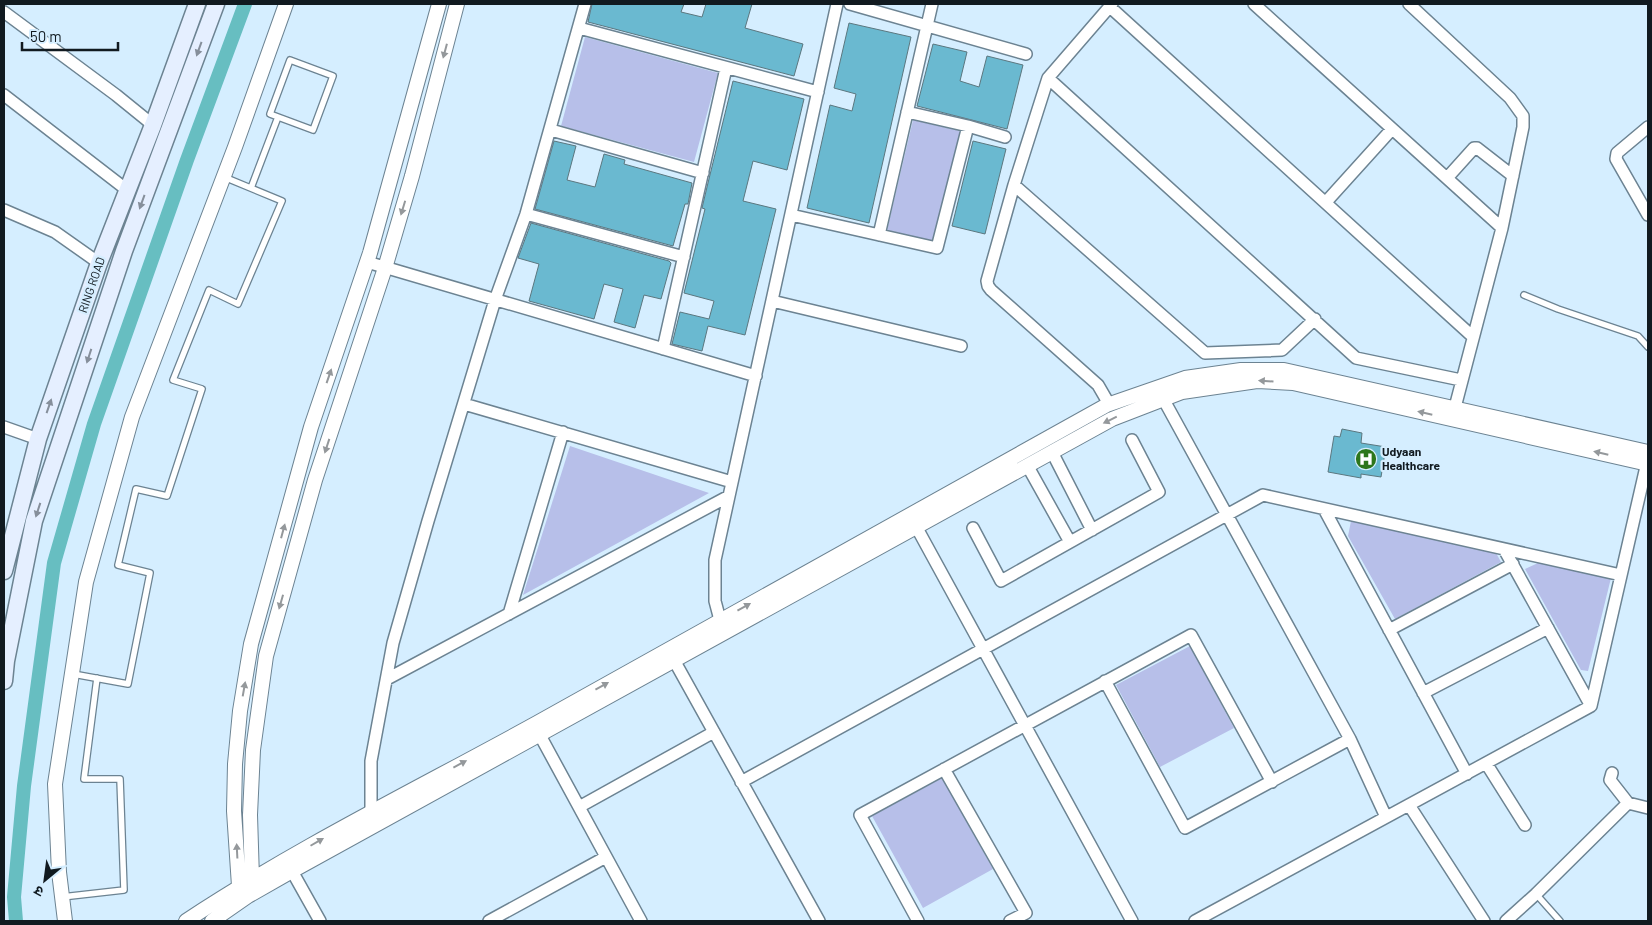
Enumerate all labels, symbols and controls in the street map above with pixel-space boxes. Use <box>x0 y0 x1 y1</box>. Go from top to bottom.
scale bar <box>22 20 119 52</box>
text: 50 m <box>30 27 62 45</box>
one-way arrow <box>195 42 202 57</box>
one-way arrow <box>441 43 449 58</box>
one-way arrow <box>138 195 146 210</box>
one-way arrow <box>398 200 406 215</box>
street label: RING ROAD <box>75 255 107 314</box>
one-way arrow <box>85 348 93 363</box>
one-way arrow <box>325 368 333 383</box>
one-way arrow <box>1258 377 1274 385</box>
one-way arrow <box>46 399 54 414</box>
one-way arrow <box>1418 409 1433 417</box>
one-way arrow <box>1103 417 1117 425</box>
one-way arrow <box>322 439 330 454</box>
place label: Udyaan Healthcare <box>1382 444 1441 472</box>
hospital icon: Udyaan Healthcare <box>1354 447 1378 471</box>
one-way arrow <box>1593 449 1608 457</box>
one-way arrow <box>34 502 41 517</box>
one-way arrow <box>279 524 287 539</box>
one-way arrow <box>277 594 285 609</box>
one-way arrow <box>737 603 752 611</box>
one-way arrow <box>240 681 248 697</box>
one-way arrow <box>595 682 610 690</box>
one-way arrow <box>452 760 467 768</box>
one-way arrow <box>310 838 325 846</box>
one-way arrow <box>232 843 240 859</box>
north arrow <box>20 855 70 905</box>
text: उ <box>30 882 46 901</box>

